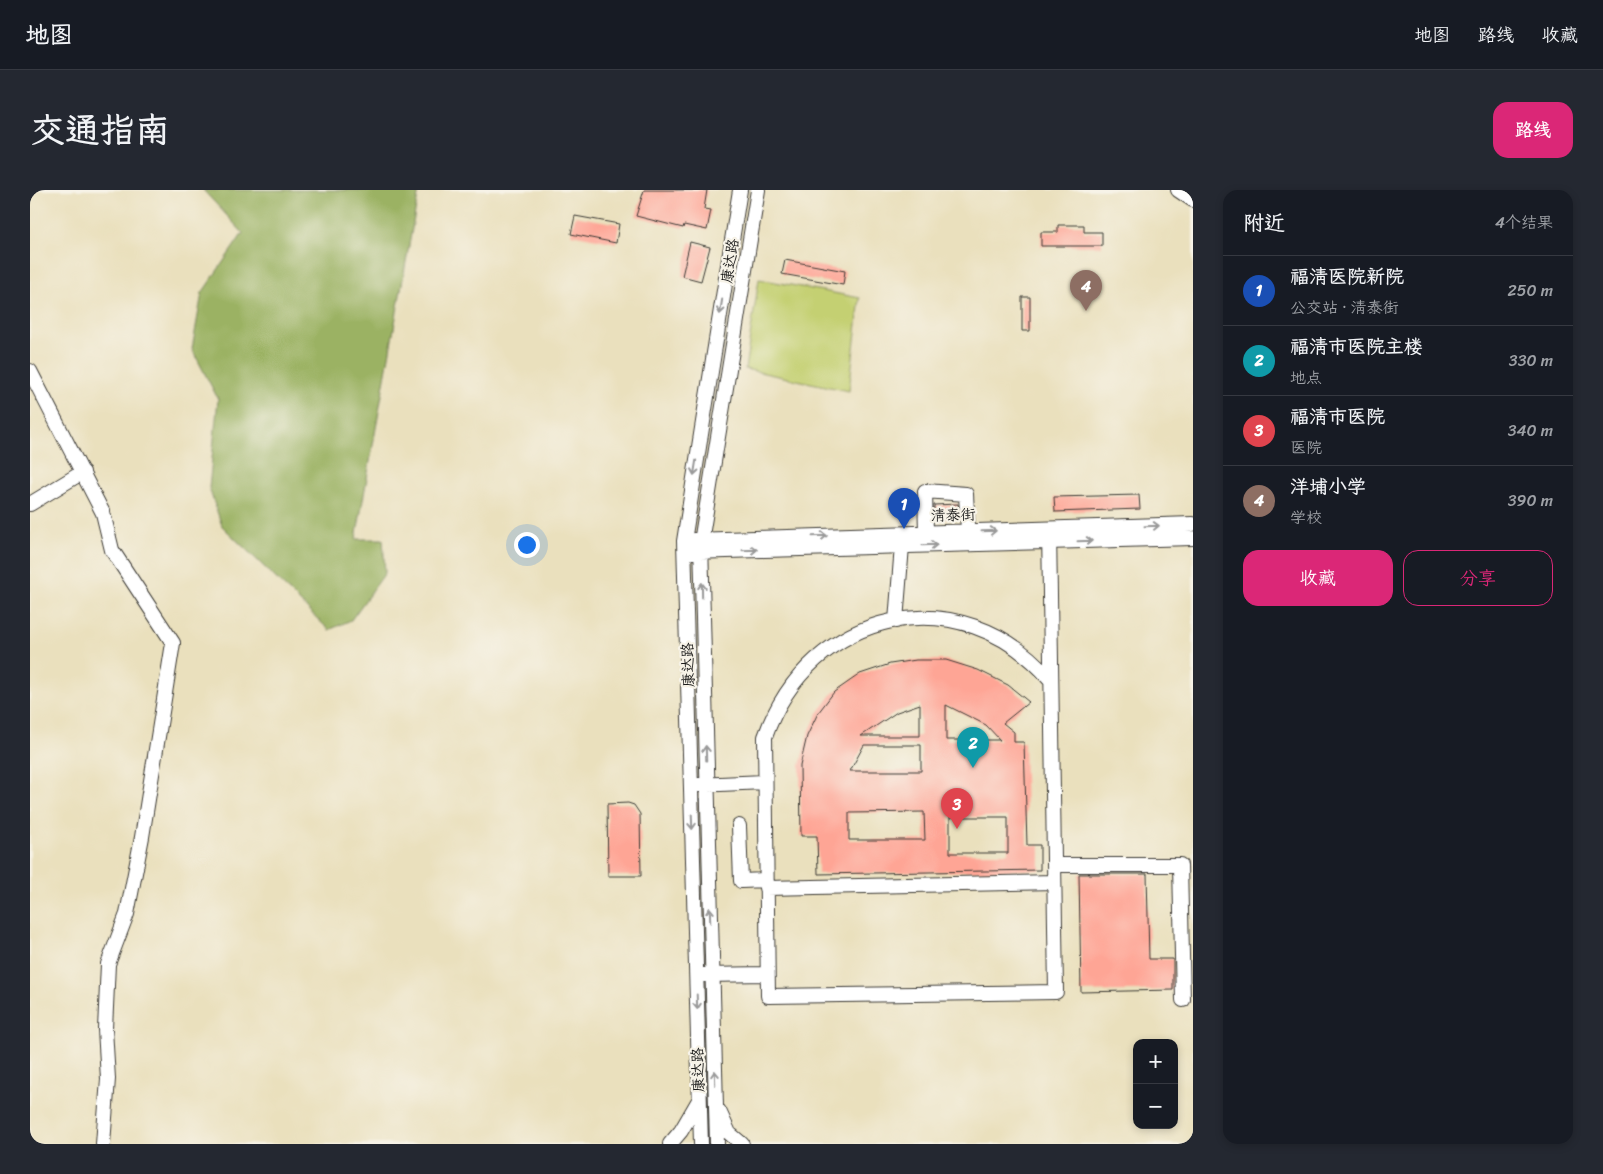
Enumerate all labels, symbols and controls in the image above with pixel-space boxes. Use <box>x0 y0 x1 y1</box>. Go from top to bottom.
text: 地图 <box>25 14 73 56</box>
text: 地图 <box>1414 19 1450 51</box>
text: 路线 <box>1478 19 1514 51</box>
text: 收藏 <box>1542 19 1578 51</box>
text: 交通指南 <box>30 99 170 161</box>
button: 路线 <box>1493 102 1573 158</box>
text: 附近 <box>1243 204 1285 242</box>
text: 4个结果 <box>1495 208 1553 237</box>
street label: 康达路 <box>714 237 746 285</box>
text: 福清医院新院 <box>1290 260 1404 293</box>
pin: 4 <box>1070 270 1102 311</box>
text: 1 <box>1256 276 1262 305</box>
text: 250 m <box>1507 276 1553 305</box>
text: 公交站 · 清泰街 <box>1290 293 1399 322</box>
one-way arrow <box>715 299 725 315</box>
text: 福清市医院主楼 <box>1290 330 1423 363</box>
text: 2 <box>1254 346 1264 375</box>
text: 330 m <box>1509 346 1553 375</box>
text: 地点 <box>1290 363 1322 392</box>
text: 福清市医院 <box>1290 400 1385 433</box>
text: 3 <box>1255 416 1263 445</box>
text: 340 m <box>1508 416 1553 445</box>
text: 医院 <box>1290 433 1322 462</box>
one-way arrow <box>690 459 700 475</box>
text: 洋埔小学 <box>1290 470 1366 503</box>
text: 4 <box>1254 486 1264 515</box>
text: 390 m <box>1508 486 1553 515</box>
pin: 1 <box>888 488 920 529</box>
street label: 清泰街 <box>930 501 976 529</box>
text: 学校 <box>1290 503 1322 532</box>
one-way arrow <box>1143 521 1159 530</box>
one-way arrow <box>981 526 997 535</box>
one-way arrow <box>812 531 828 541</box>
your location <box>514 532 540 558</box>
one-way arrow <box>1077 536 1093 545</box>
one-way arrow <box>922 540 938 550</box>
one-way arrow <box>742 546 758 555</box>
button: 收藏 <box>1243 550 1393 606</box>
button: 分享 <box>1403 550 1553 606</box>
one-way arrow <box>697 583 707 599</box>
street label: 康达路 <box>674 642 702 688</box>
pin: 2 <box>957 727 989 768</box>
one-way arrow <box>701 745 711 762</box>
pin: 3 <box>941 788 973 829</box>
one-way arrow <box>687 813 697 829</box>
one-way arrow <box>706 908 715 924</box>
one-way arrow <box>692 993 702 1009</box>
map controls <box>1133 1039 1178 1129</box>
button: + <box>1133 1039 1178 1084</box>
street label: 康达路 <box>684 1047 712 1093</box>
one-way arrow <box>710 1070 720 1086</box>
button: − <box>1133 1084 1178 1129</box>

